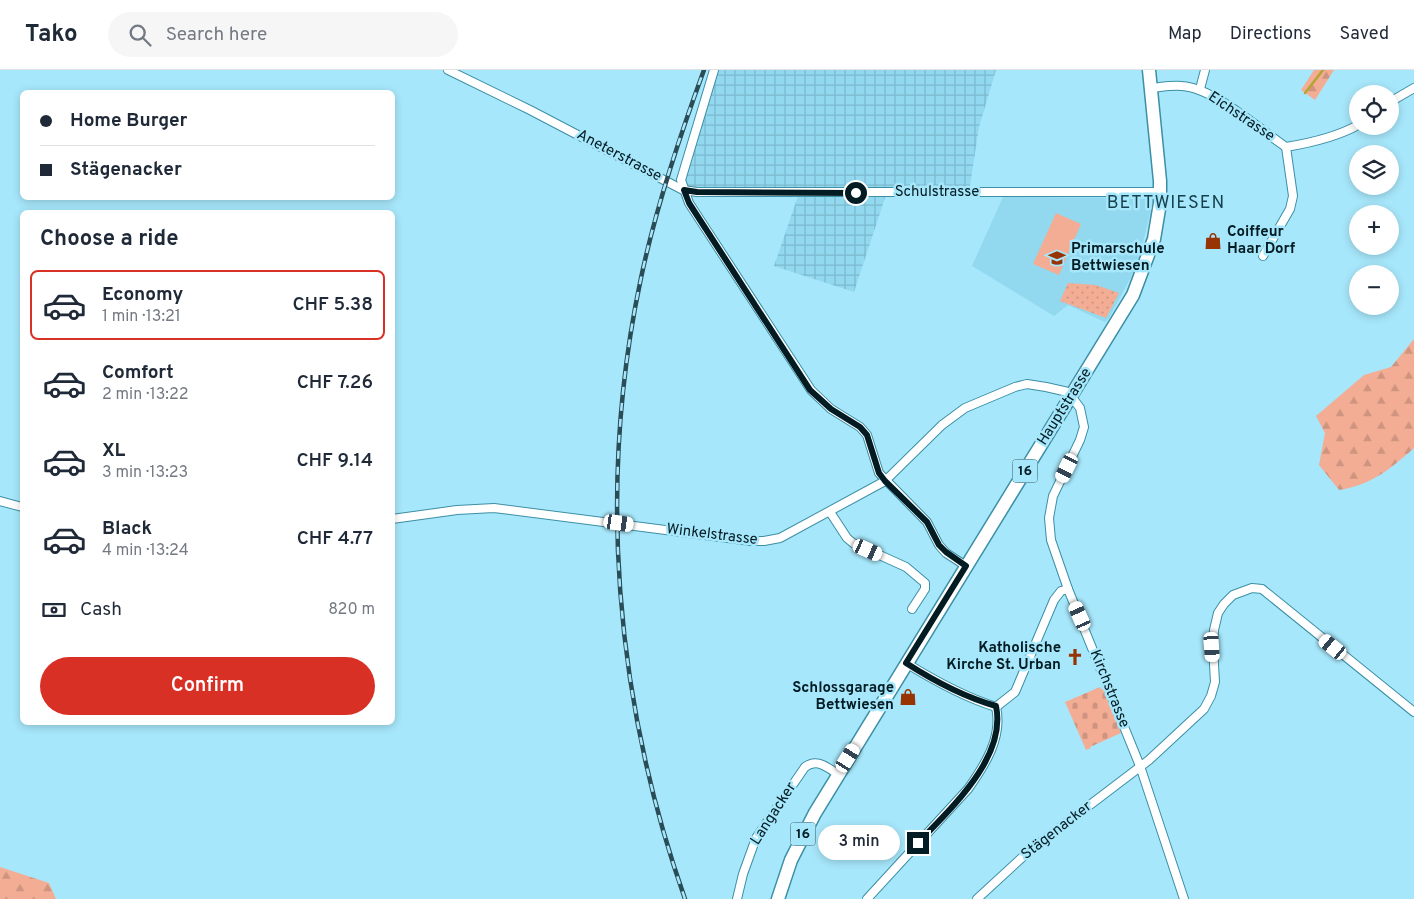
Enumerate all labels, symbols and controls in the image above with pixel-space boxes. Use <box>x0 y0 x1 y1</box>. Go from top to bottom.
search box <box>108 12 458 57</box>
text: Tako <box>25 20 78 50</box>
icon: search <box>126 21 154 49</box>
text: Search here <box>166 23 267 47</box>
text: Map <box>1168 23 1202 46</box>
text: Directions <box>1230 23 1312 46</box>
text: Saved <box>1340 23 1389 46</box>
map controls <box>1349 85 1399 315</box>
button: locate <box>1349 85 1399 135</box>
street label: Eichstrasse <box>1204 88 1278 146</box>
text: Home Burger <box>70 109 188 133</box>
street label: Aneterstrasse <box>573 126 665 186</box>
button: layers <box>1349 145 1399 195</box>
text: Stägenacker <box>70 158 182 182</box>
route start <box>845 182 867 204</box>
street label: Schulstrasse <box>895 183 979 202</box>
district label: BETTWIESEN <box>1107 192 1225 215</box>
button: + <box>1349 205 1399 255</box>
place label: Coiffeur Haar Dorf <box>1227 223 1296 259</box>
text: Choose a ride <box>40 226 178 253</box>
shop icon: Coiffeur Haar Dorf <box>1203 231 1223 251</box>
place label: Primarschule Bettwiesen <box>1071 240 1165 276</box>
school or university icon: Primarschule Bettwiesen <box>1047 248 1067 268</box>
button: − <box>1349 265 1399 315</box>
icon: car <box>42 283 87 328</box>
text: Economy <box>102 283 183 307</box>
text: CHF 5.38 <box>293 293 373 317</box>
text: 1 min · 13:21 <box>102 307 181 327</box>
icon: car <box>42 361 87 406</box>
text: Comfort <box>102 361 174 385</box>
street label: Hauptstrasse <box>1034 365 1096 449</box>
text: CHF 7.26 <box>297 371 373 395</box>
text: 2 min · 13:22 <box>102 385 188 405</box>
icon: car <box>42 439 87 484</box>
text: XL <box>102 439 125 463</box>
text: CHF 9.14 <box>297 449 373 473</box>
car <box>1053 451 1080 485</box>
road number: 16 <box>1012 460 1038 482</box>
text: 3 min · 13:23 <box>102 463 188 483</box>
car <box>603 513 634 533</box>
icon: car <box>42 517 87 562</box>
text: Black <box>102 517 152 541</box>
street label: Winkelstrasse <box>665 520 759 550</box>
text: CHF 4.77 <box>297 527 373 551</box>
car <box>851 537 884 563</box>
text: 4 min · 13:24 <box>102 541 189 561</box>
icon: cash <box>40 596 68 624</box>
text: Cash <box>80 598 122 622</box>
car <box>1067 599 1092 633</box>
text: 820 m <box>328 600 375 620</box>
car <box>1203 632 1220 662</box>
car <box>1316 632 1349 662</box>
place label: Katholische Kirche St. Urban <box>946 639 1061 675</box>
church icon: Katholische Kirche St. Urban <box>1065 647 1085 667</box>
street label: Kirchstrasse <box>1085 647 1133 731</box>
button: Confirm <box>40 657 375 715</box>
place label: Schlossgarage Bettwiesen <box>792 679 894 715</box>
shop icon: Schlossgarage Bettwiesen <box>898 687 918 707</box>
car <box>833 741 862 775</box>
street label: Langacker <box>747 779 801 849</box>
street label: Stägenacker <box>1018 797 1096 865</box>
road number: 16 <box>790 822 816 846</box>
callout: 3 min <box>818 826 900 860</box>
text: 3 min <box>838 832 880 852</box>
route end <box>907 832 929 854</box>

